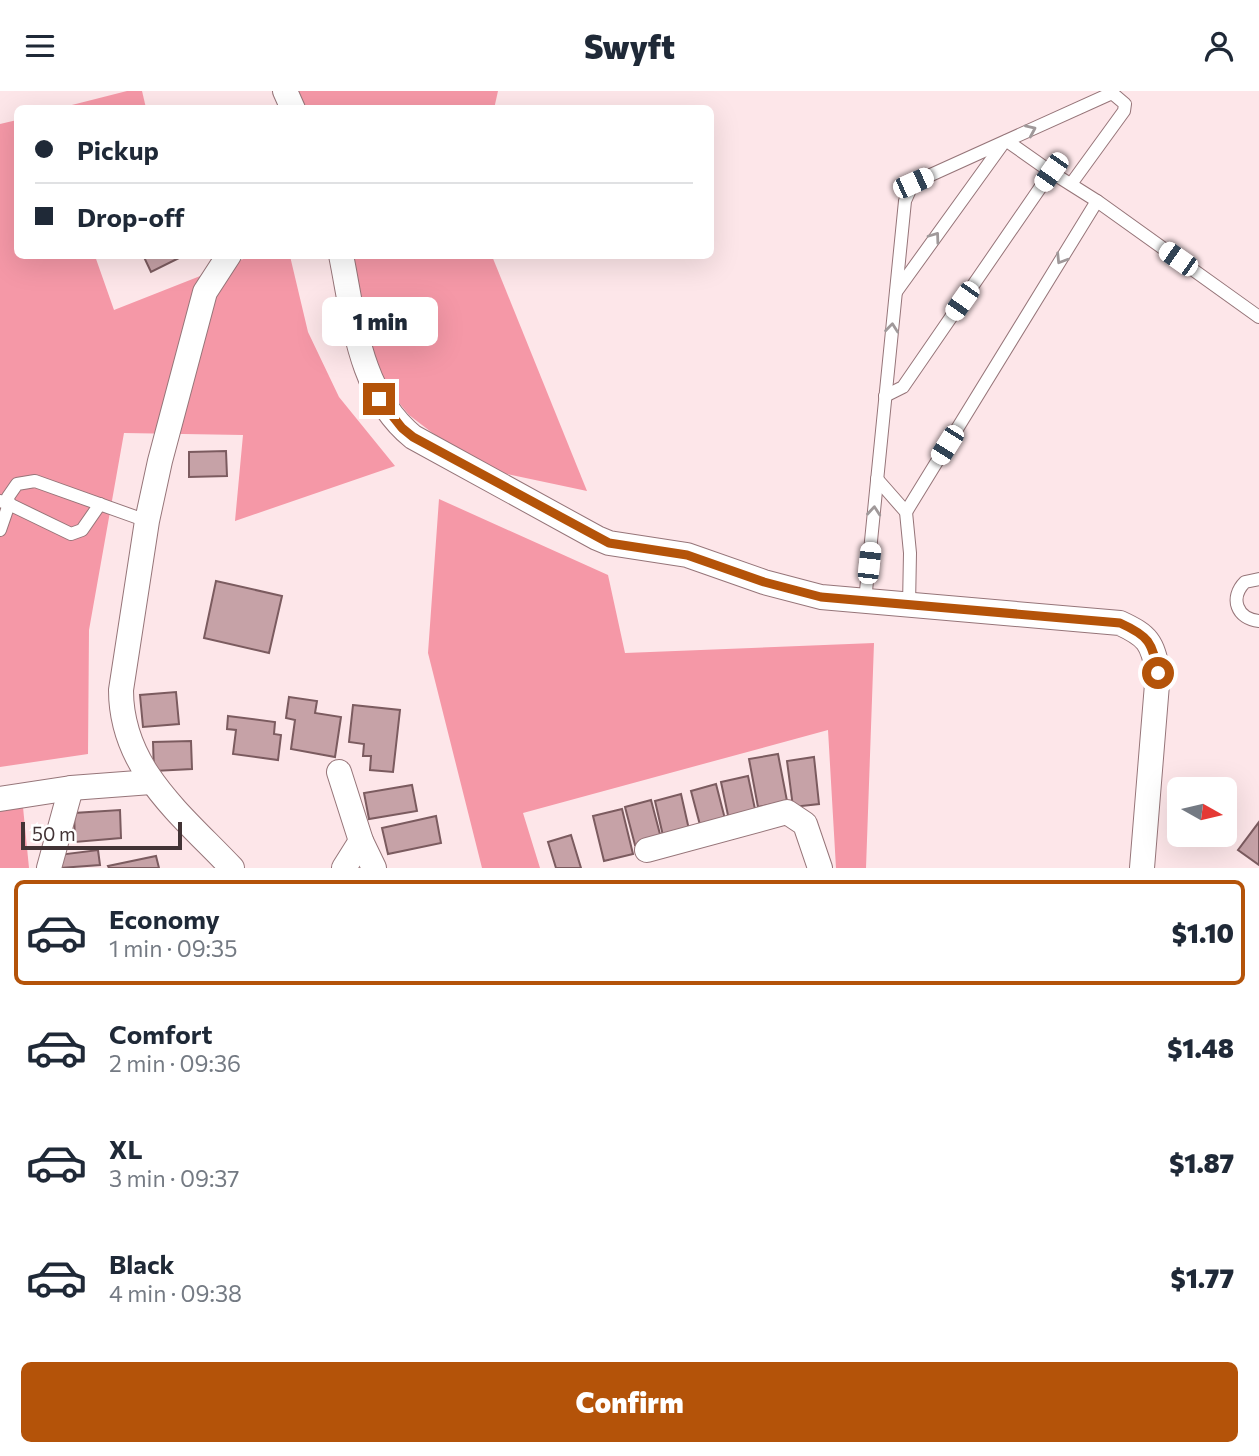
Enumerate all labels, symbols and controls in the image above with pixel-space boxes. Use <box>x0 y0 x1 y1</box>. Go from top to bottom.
text: Swyft <box>584 26 675 66</box>
icon: menu <box>21 27 59 65</box>
icon: person <box>1200 27 1238 65</box>
one-way arrow <box>1024 124 1036 138</box>
text: Pickup <box>77 134 159 165</box>
car <box>1031 149 1072 195</box>
car <box>890 165 937 201</box>
text: Drop-off <box>77 201 184 232</box>
one-way arrow <box>927 232 940 245</box>
car <box>1155 238 1202 280</box>
one-way arrow <box>1057 252 1070 265</box>
car <box>942 278 983 324</box>
callout: 1 min <box>321 297 437 347</box>
text: 1 min <box>352 307 408 335</box>
one-way arrow <box>884 322 899 333</box>
route end <box>363 383 395 415</box>
car <box>927 422 968 468</box>
one-way arrow <box>866 506 881 517</box>
car <box>857 541 882 585</box>
route start <box>1142 657 1174 689</box>
north arrow <box>1167 777 1237 847</box>
map controls <box>1167 777 1237 847</box>
scale bar <box>21 819 182 851</box>
text: 50 m <box>32 822 76 845</box>
icon: car <box>25 901 88 964</box>
text: Economy <box>109 903 220 934</box>
text: $1.10 <box>1172 917 1234 948</box>
text: 1 min · 09:35 <box>109 934 237 962</box>
icon: car <box>25 1016 88 1079</box>
text: Comfort <box>109 1018 212 1049</box>
text: $1.48 <box>1167 1032 1234 1063</box>
text: 2 min · 09:36 <box>109 1049 241 1077</box>
icon: car <box>25 1131 88 1194</box>
text: XL <box>109 1133 143 1164</box>
text: $1.87 <box>1169 1147 1234 1178</box>
text: 3 min · 09:37 <box>109 1164 240 1192</box>
icon: car <box>25 1246 88 1309</box>
text: Black <box>109 1248 175 1279</box>
text: $1.77 <box>1171 1262 1234 1293</box>
text: 4 min · 09:38 <box>109 1279 242 1307</box>
button: Confirm <box>21 1362 1238 1442</box>

